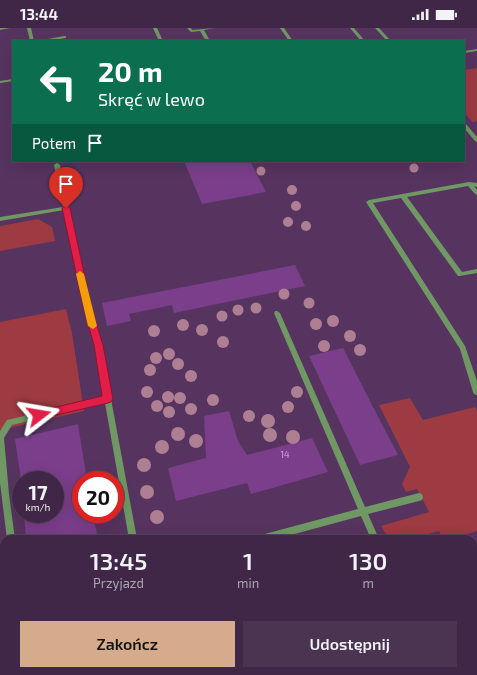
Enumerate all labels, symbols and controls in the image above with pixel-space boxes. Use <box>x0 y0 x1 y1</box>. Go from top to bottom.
text: 13:44 <box>20 5 58 23</box>
text: 20 m <box>98 54 163 88</box>
icon: left <box>32 56 84 108</box>
text: Skręć w lewo <box>98 88 205 110</box>
icon: arrive <box>84 132 106 154</box>
text: Potem <box>32 134 76 152</box>
pin <box>49 167 83 208</box>
icon: arrive <box>55 173 77 195</box>
position arrow <box>18 394 60 436</box>
house number: 14 <box>280 449 290 460</box>
speed limit sign: 20 <box>72 471 124 523</box>
text: 17 <box>28 480 48 504</box>
text: km/h <box>26 501 50 513</box>
text: 13:45 <box>90 546 147 575</box>
text: 1 <box>243 546 253 575</box>
text: 130 <box>349 546 387 575</box>
text: Przyjazd <box>93 575 144 591</box>
text: min <box>237 575 259 591</box>
text: m <box>362 575 374 591</box>
button: Zakończ <box>20 621 235 667</box>
button: Udostępnij <box>243 621 457 667</box>

